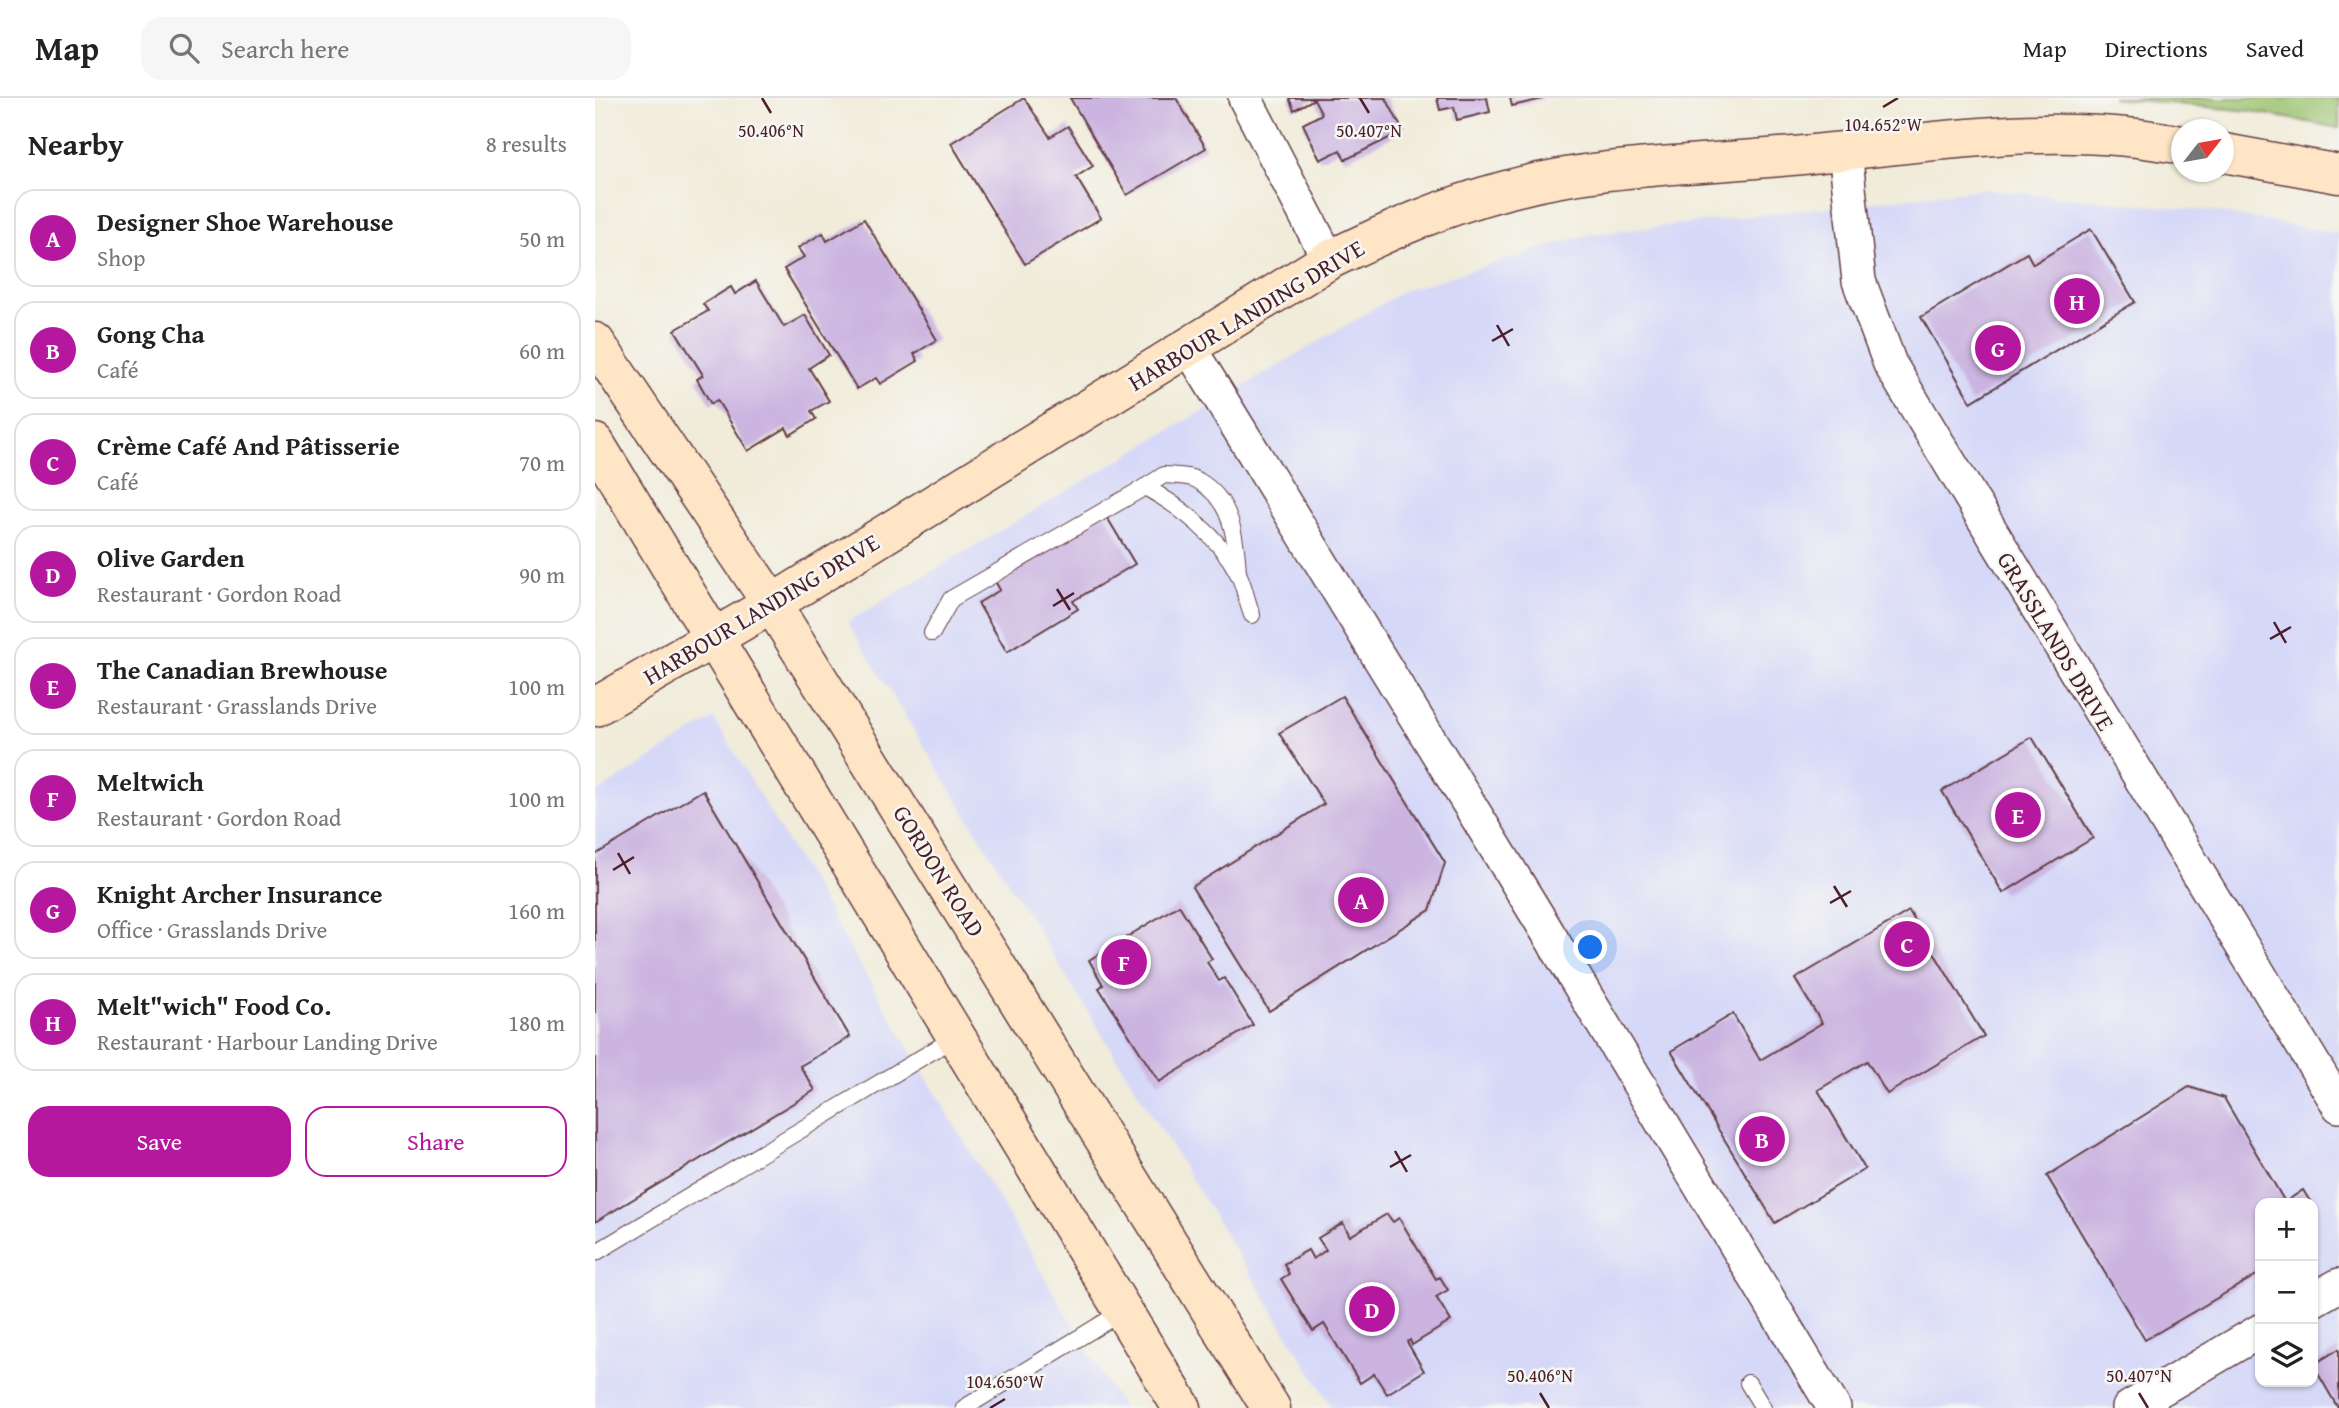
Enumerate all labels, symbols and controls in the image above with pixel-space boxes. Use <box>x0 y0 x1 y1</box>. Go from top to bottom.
search box <box>141 17 631 80</box>
text: Map <box>35 24 99 72</box>
icon: search <box>165 29 203 67</box>
text: Search here <box>221 29 349 68</box>
text: Map <box>2023 31 2067 66</box>
text: Directions <box>2105 31 2208 66</box>
text: Saved <box>2246 31 2304 66</box>
text: 104.652°W <box>1844 111 1923 138</box>
text: 50.406°N <box>738 117 804 144</box>
text: 50.407°N <box>1336 117 1402 144</box>
north arrow <box>2171 119 2234 182</box>
text: Nearby <box>28 122 124 166</box>
text: 8 results <box>486 127 567 160</box>
text: Designer Shoe Warehouse <box>97 202 394 241</box>
text: A <box>46 222 60 255</box>
text: 50 m <box>519 222 565 255</box>
street label: HARBOUR LANDING DRIVE <box>1121 230 1371 400</box>
text: Shop <box>97 241 145 274</box>
pin: H <box>2054 275 2100 327</box>
text: Gong Cha <box>97 314 205 353</box>
pin: G <box>1975 322 2021 374</box>
text: B <box>46 334 60 367</box>
text: 60 m <box>519 334 565 367</box>
text: Café <box>97 353 139 386</box>
text: Crème Café And Pâtisserie <box>97 426 400 465</box>
text: C <box>46 446 60 479</box>
text: 70 m <box>519 446 565 479</box>
text: Café <box>97 465 139 498</box>
street label: HARBOUR LANDING DRIVE <box>636 524 886 694</box>
text: Olive Garden <box>97 538 245 577</box>
street label: GRASSLANDS DRIVE <box>1989 545 2123 737</box>
text: D <box>46 558 60 591</box>
text: 90 m <box>519 558 565 591</box>
text: Restaurant · Gordon Road <box>97 577 341 610</box>
text: The Canadian Brewhouse <box>97 650 388 689</box>
text: E <box>47 670 59 703</box>
text: 100 m <box>508 670 565 703</box>
text: Restaurant · Grasslands Drive <box>97 689 377 722</box>
text: Meltwich <box>97 762 204 801</box>
text: F <box>47 782 59 815</box>
text: 100 m <box>508 782 565 815</box>
pin: E <box>1995 789 2041 841</box>
street label: GORDON ROAD <box>885 798 993 944</box>
text: Restaurant · Gordon Road <box>97 801 341 834</box>
text: Knight Archer Insurance <box>97 874 382 913</box>
pin: A <box>1338 874 1384 926</box>
text: G <box>46 894 60 927</box>
text: 160 m <box>508 894 565 927</box>
text: Office · Grasslands Drive <box>97 913 327 946</box>
pin: C <box>1884 918 1930 970</box>
your location <box>1573 930 1607 964</box>
pin: F <box>1101 936 1147 988</box>
text: Melt"wich" Food Co. <box>97 986 331 1025</box>
text: H <box>45 1006 61 1039</box>
text: 180 m <box>508 1006 565 1039</box>
text: Restaurant · Harbour Landing Drive <box>97 1025 438 1058</box>
button: Save <box>28 1106 291 1177</box>
button: Share <box>305 1106 567 1177</box>
pin: B <box>1739 1113 1785 1165</box>
map controls <box>2255 1198 2318 1387</box>
button: + <box>2255 1198 2318 1261</box>
button: − <box>2255 1261 2318 1324</box>
pin: D <box>1349 1283 1395 1335</box>
button: layers <box>2255 1324 2318 1387</box>
text: 50.406°N <box>1507 1362 1573 1389</box>
text: 50.407°N <box>2106 1362 2172 1389</box>
text: 104.650°W <box>966 1368 1045 1395</box>

